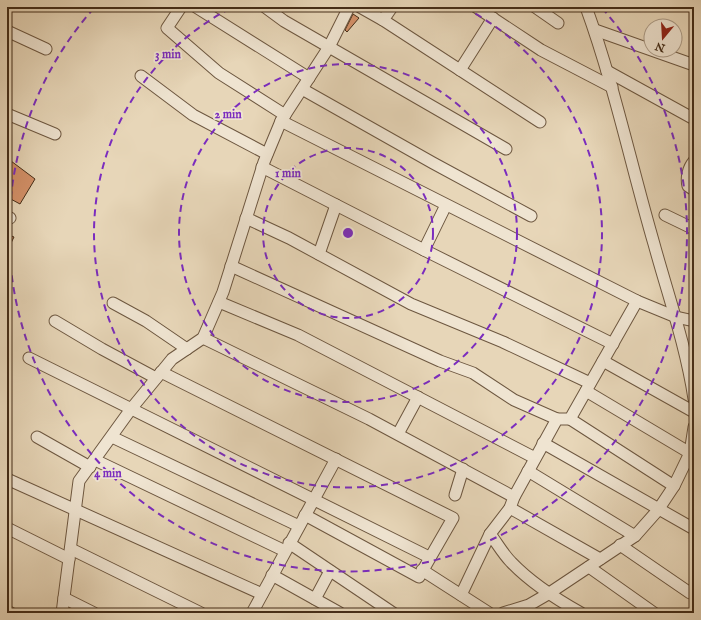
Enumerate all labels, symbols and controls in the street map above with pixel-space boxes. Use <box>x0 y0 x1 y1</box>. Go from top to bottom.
north arrow <box>643 18 683 58</box>
text: N <box>653 38 668 55</box>
text: 3 min <box>155 47 182 62</box>
text: 2 min <box>214 107 242 122</box>
text: 1 min <box>275 166 302 181</box>
centre of rings <box>341 226 355 240</box>
text: 4 min <box>94 466 122 481</box>

